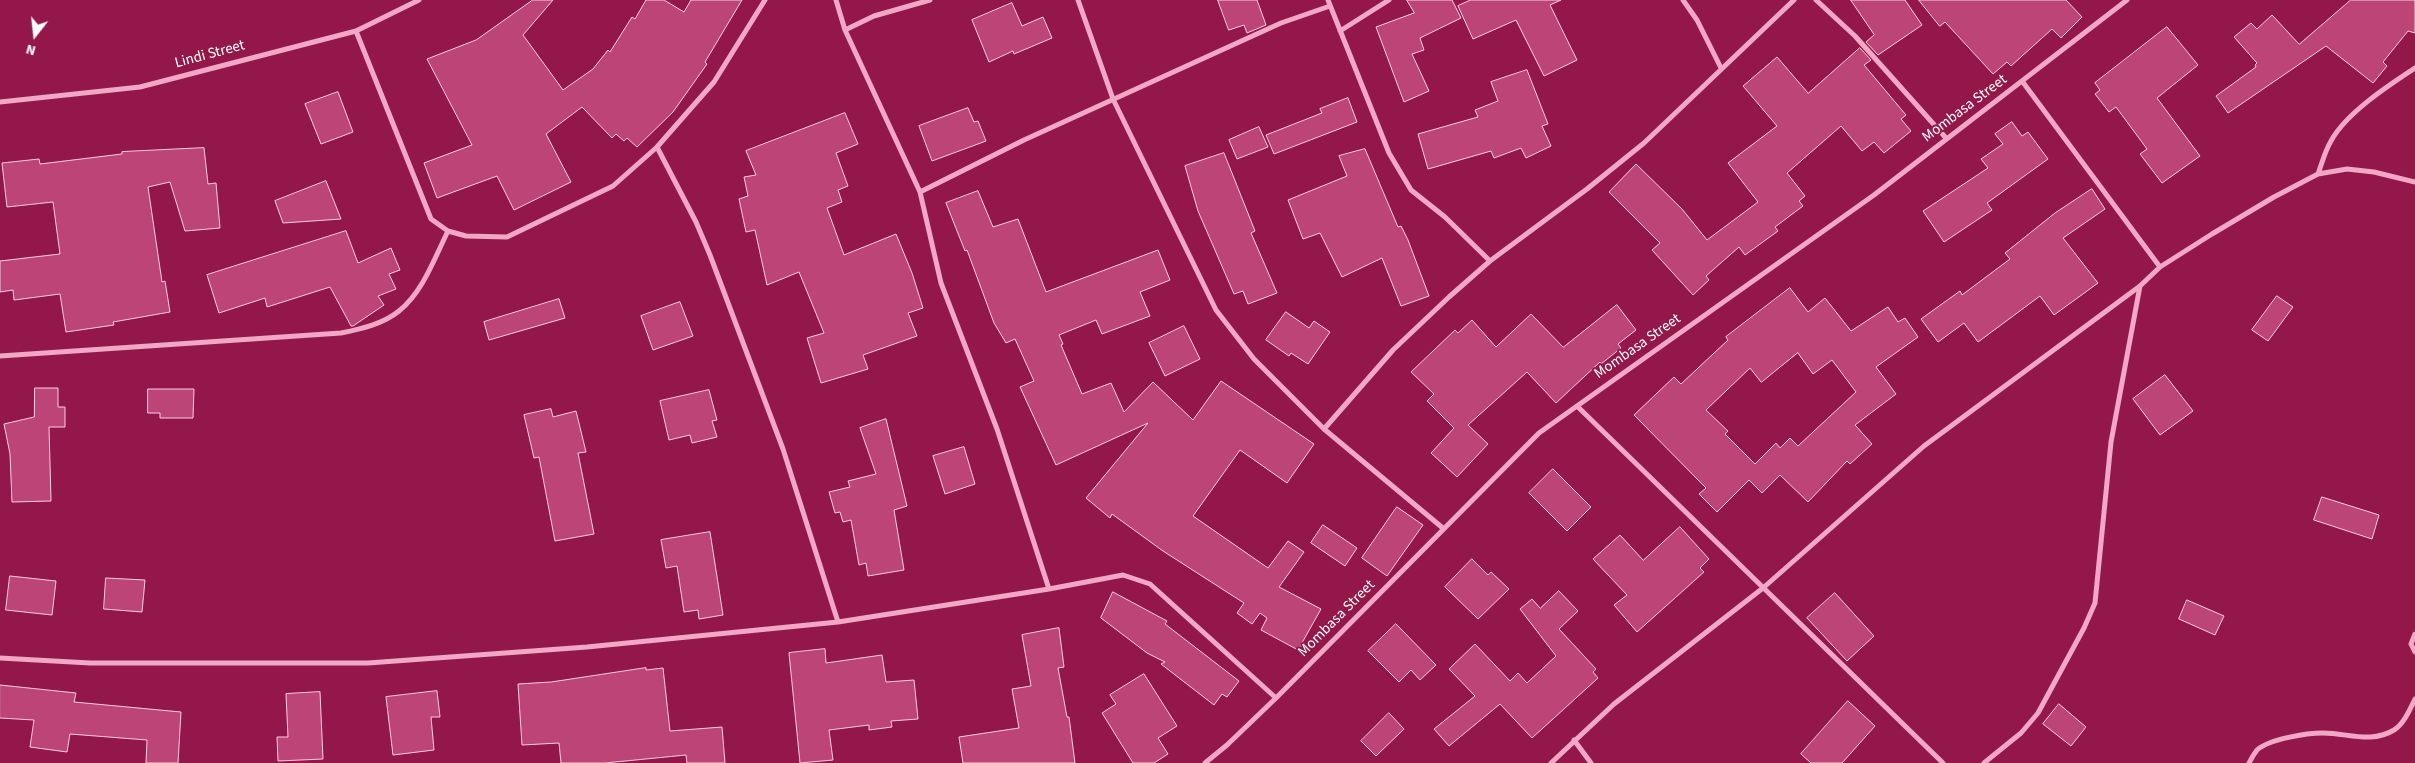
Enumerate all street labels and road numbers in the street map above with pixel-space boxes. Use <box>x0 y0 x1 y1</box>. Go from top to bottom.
street label: Lindi Street <box>173 37 247 73</box>
street label: Mombasa Street <box>1919 71 2011 147</box>
street label: Mombasa Street <box>1591 311 1685 383</box>
street label: Mombasa Street <box>1295 577 1379 661</box>

